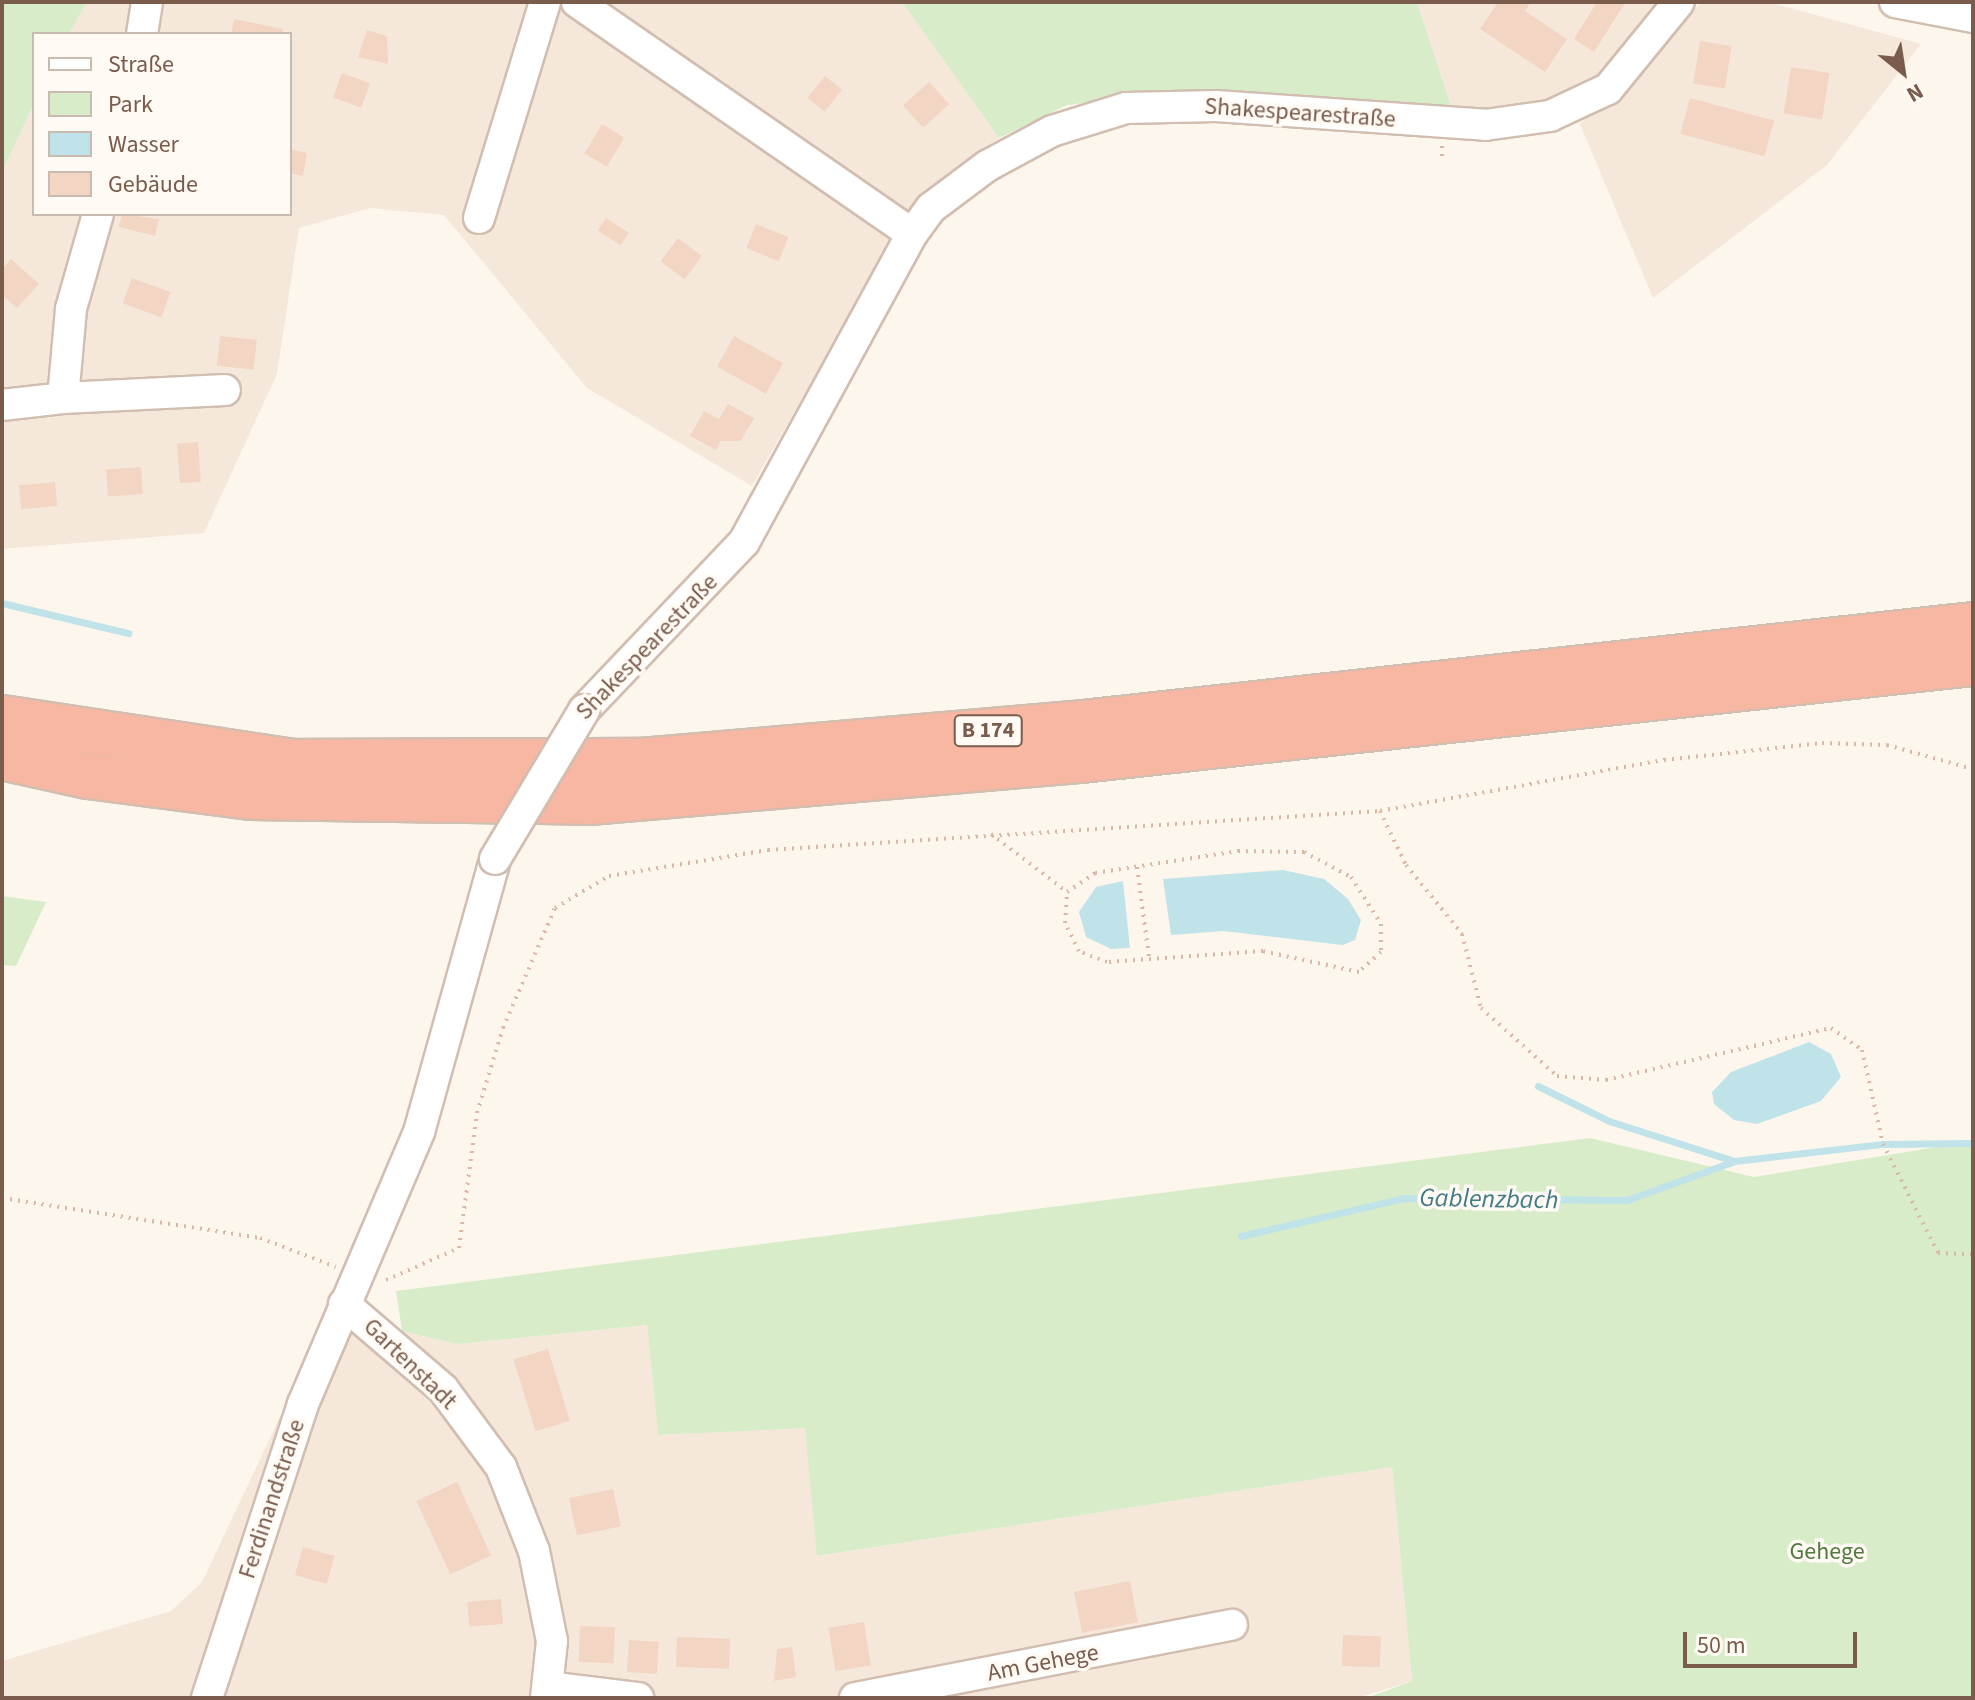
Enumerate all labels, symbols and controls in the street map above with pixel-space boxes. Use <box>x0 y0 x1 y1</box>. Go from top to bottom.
legend <box>32 32 292 216</box>
north arrow <box>1863 32 1943 112</box>
text: Straße <box>108 47 174 82</box>
text: N <box>1901 75 1929 110</box>
text: Park <box>108 87 153 122</box>
street label: Shakespearestraße <box>1203 92 1397 134</box>
text: Wasser <box>108 127 179 162</box>
text: Gebäude <box>108 167 198 202</box>
street label: Shakespearestraße <box>570 568 724 726</box>
road number: B 174 <box>952 713 1024 749</box>
water label: Gablenzbach <box>1419 1182 1559 1216</box>
street label: Gartenstadt <box>357 1312 463 1416</box>
street label: Ferdinandstraße <box>233 1416 311 1582</box>
park label: Gehege <box>1789 1538 1865 1566</box>
scale bar <box>1687 1616 1861 1666</box>
text: 50 m <box>1697 1628 1746 1663</box>
street label: Am Gehege <box>985 1638 1101 1688</box>

